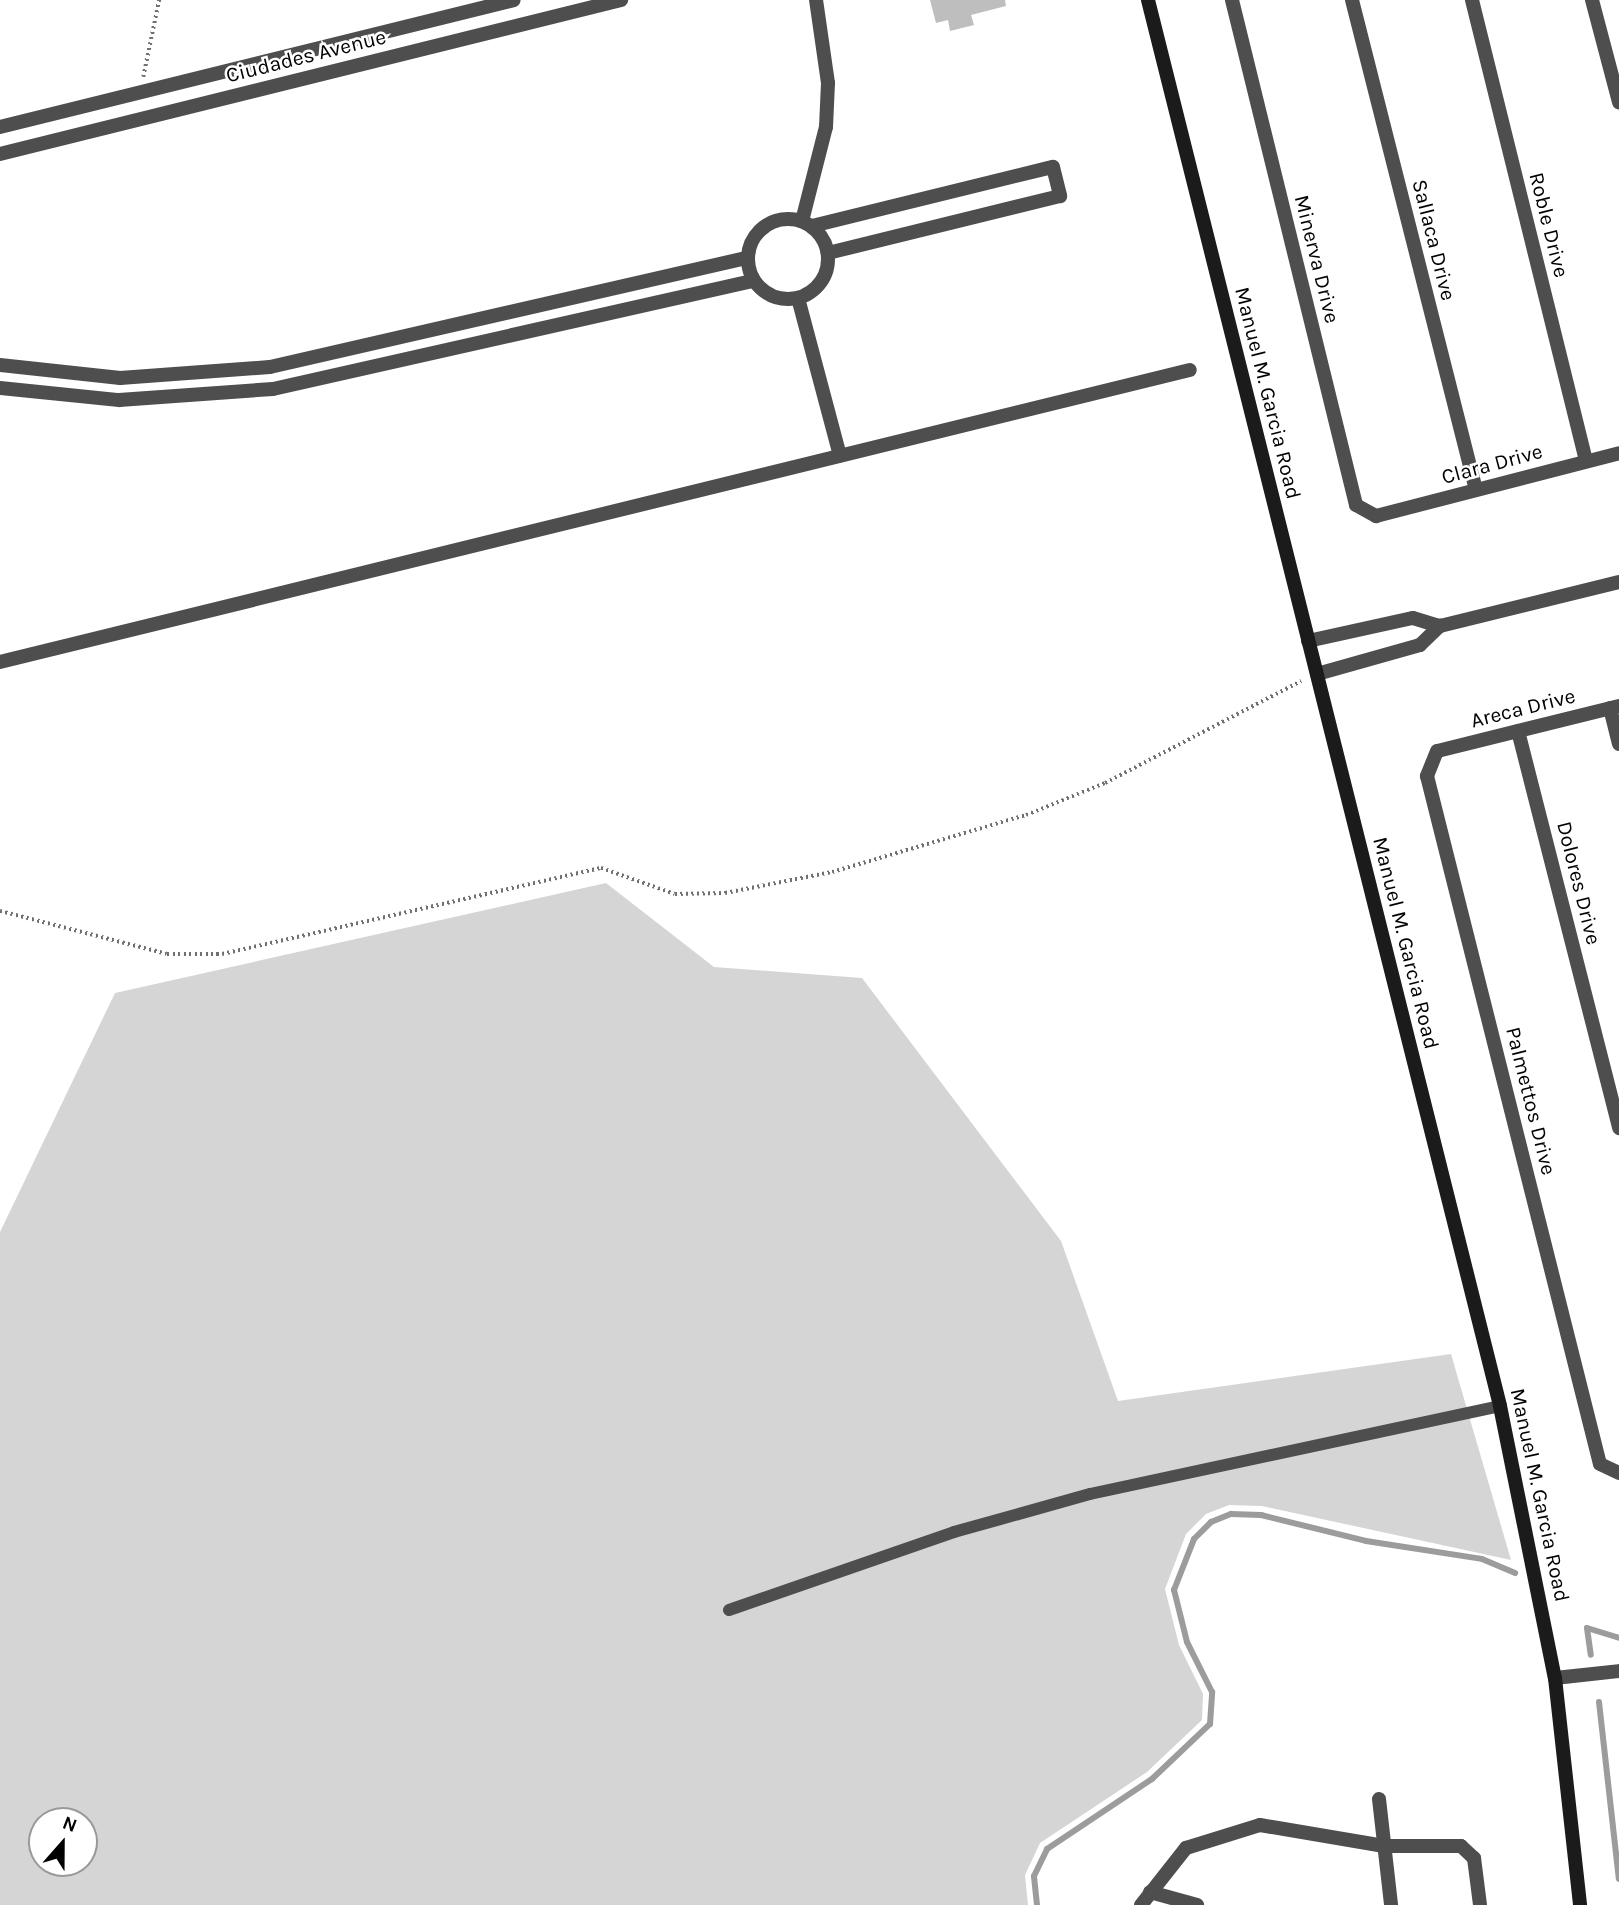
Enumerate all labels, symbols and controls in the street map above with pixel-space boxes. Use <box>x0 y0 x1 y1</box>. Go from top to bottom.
street label: Ciudades Avenue <box>223 24 389 88</box>
street label: Roble Drive <box>1524 170 1574 280</box>
street label: Sallaca Drive <box>1407 177 1461 303</box>
street label: Minerva Drive <box>1289 192 1345 326</box>
street label: Manuel M. Garcia Road <box>1229 284 1307 502</box>
street label: Clara Drive <box>1439 438 1545 490</box>
street label: Areca Drive <box>1468 683 1578 733</box>
street label: Dolores Drive <box>1552 819 1606 947</box>
street label: Manuel M. Garcia Road <box>1367 834 1445 1052</box>
street label: Palmettos Drive <box>1500 1024 1562 1178</box>
street label: Manuel M. Garcia Road <box>1505 1386 1575 1604</box>
north arrow <box>28 1807 98 1877</box>
text: N <box>60 1812 80 1837</box>

